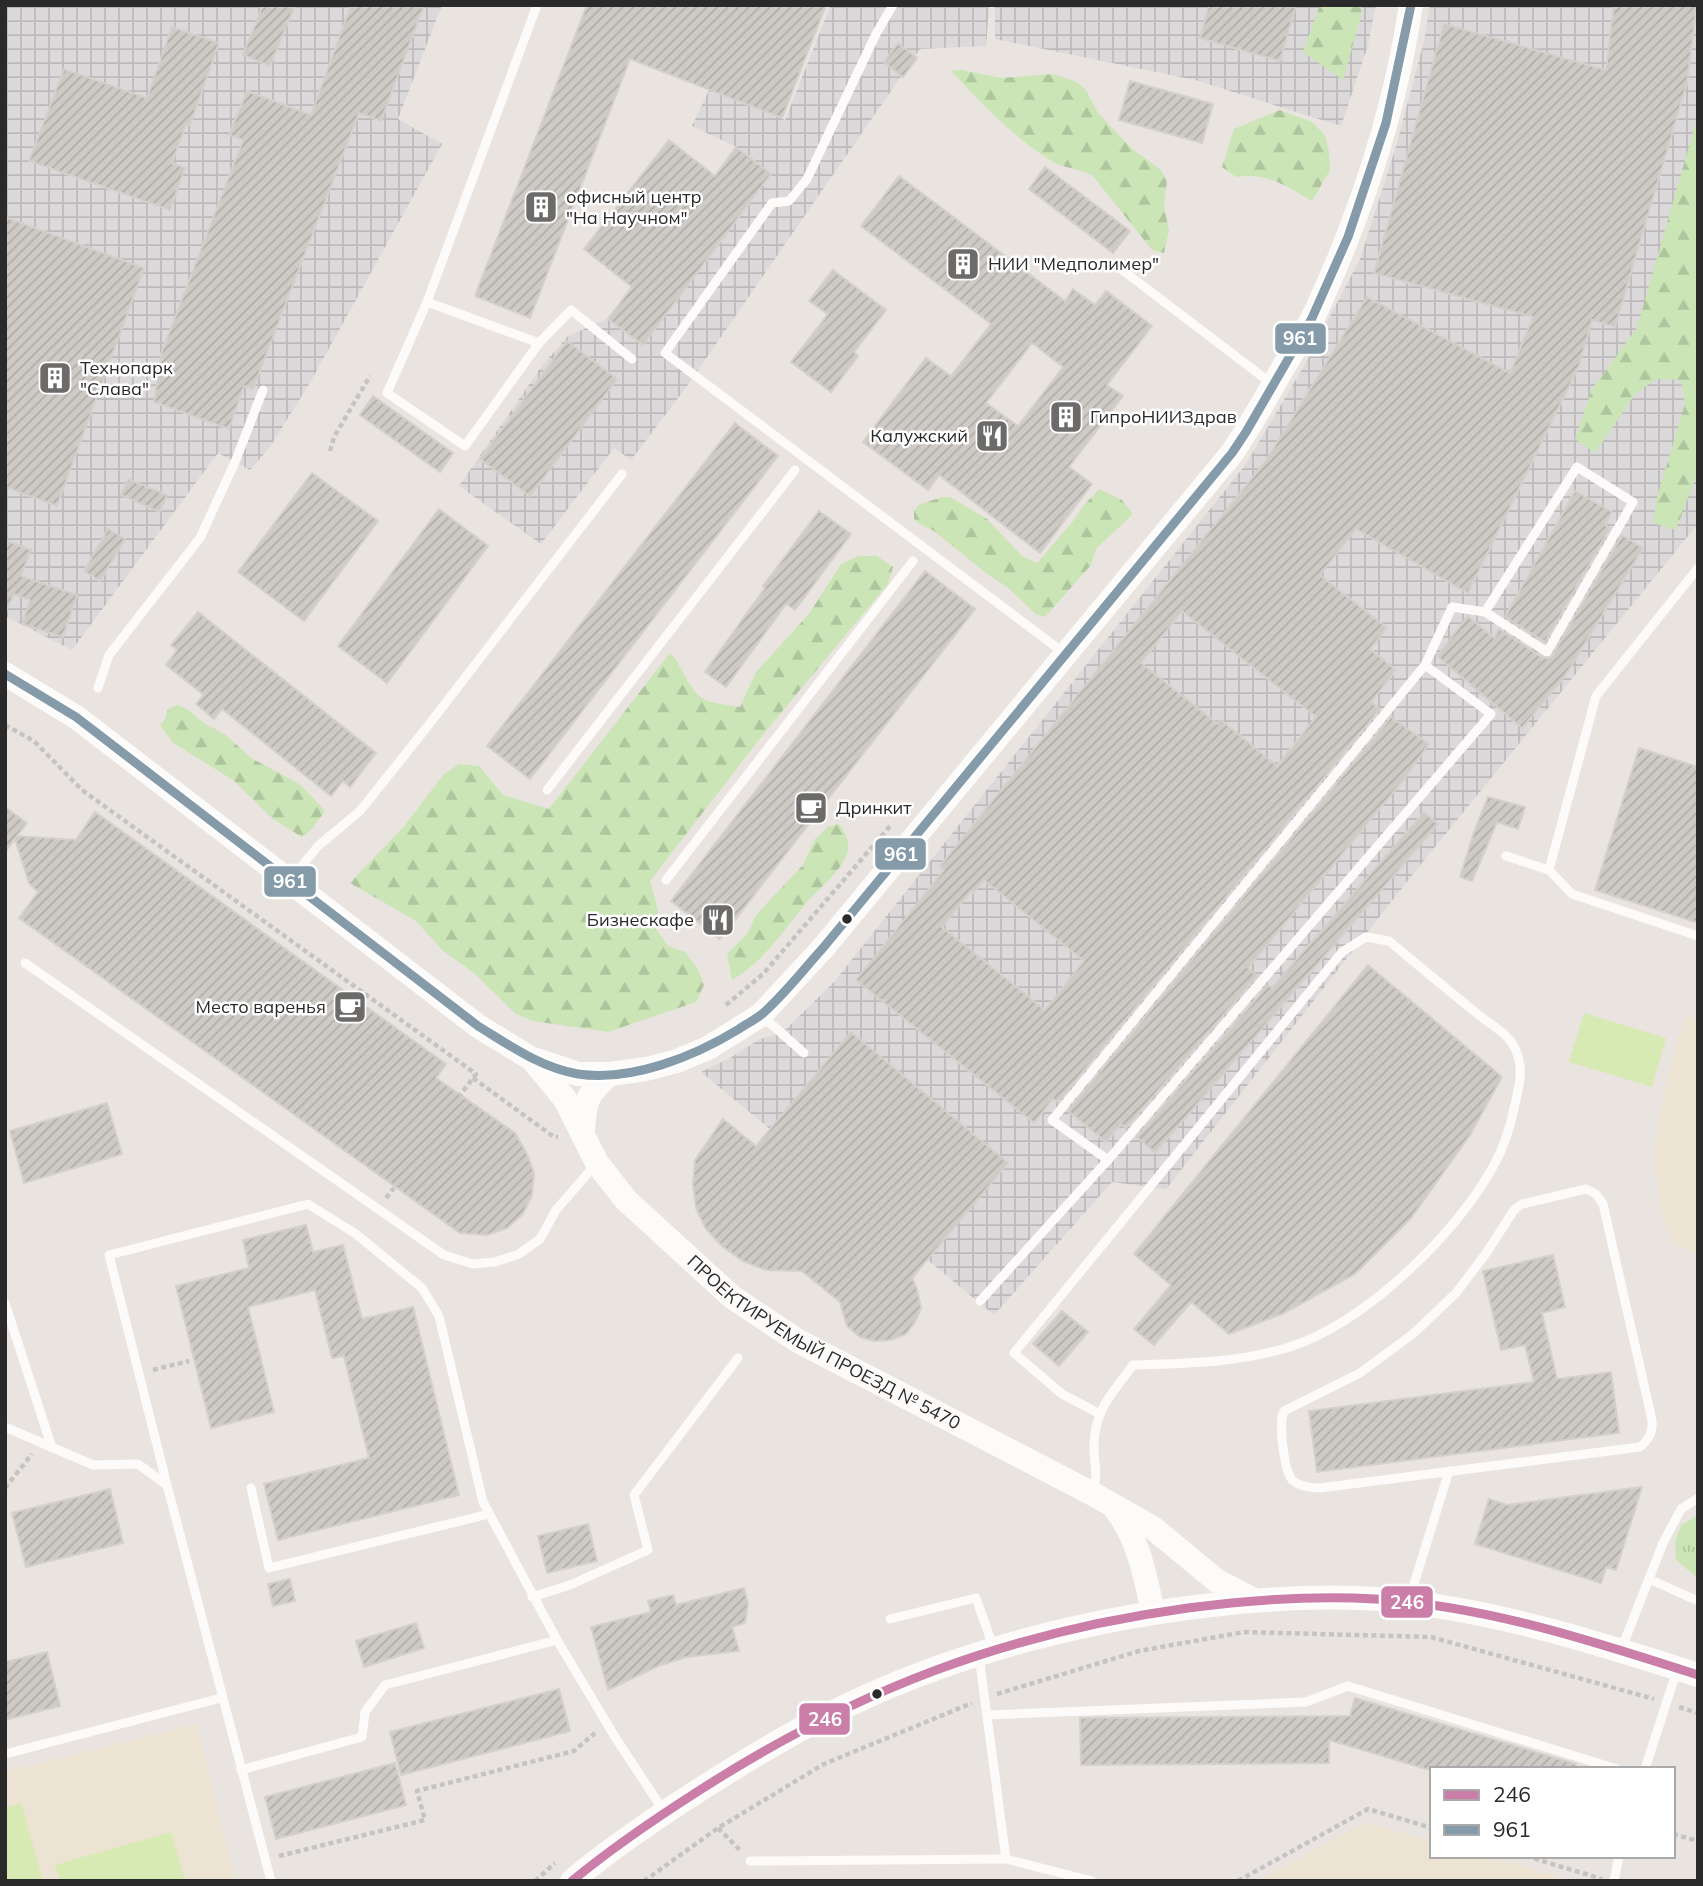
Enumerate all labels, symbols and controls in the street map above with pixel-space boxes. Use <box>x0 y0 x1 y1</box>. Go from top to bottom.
place label: офисный центр "На Научном" <box>566 185 701 229</box>
building icon: офисный центр "На Научном" <box>522 188 560 226</box>
building icon: НИИ "Медполимер" <box>944 245 982 283</box>
place label: НИИ "Медполимер" <box>988 252 1159 275</box>
line badge: 961 <box>1274 322 1327 355</box>
text: 961 <box>1283 326 1317 350</box>
place label: Технопарк "Слава" <box>80 356 173 400</box>
building icon: Технопарк "Слава" <box>36 359 74 397</box>
building icon: ГипроНИИЗдрав <box>1047 398 1085 436</box>
place label: ГипроНИИЗдрав <box>1090 405 1237 428</box>
restaurant icon: Калужский <box>973 417 1011 455</box>
place label: Калужский <box>870 424 968 447</box>
cafe icon: Дринкит <box>792 789 830 827</box>
place label: Дринкит <box>836 796 912 819</box>
line badge: 961 <box>874 837 927 871</box>
text: 961 <box>884 842 918 866</box>
line badge: 961 <box>263 865 317 898</box>
text: 961 <box>273 869 307 893</box>
restaurant icon: Бизнескафе <box>699 901 737 939</box>
place label: Бизнескафе <box>587 908 694 931</box>
unlabelled marker <box>840 912 854 926</box>
cafe icon: Место варенья <box>331 988 369 1026</box>
place label: Место варенья <box>195 995 326 1018</box>
street label: ПРОЕКТИРУЕМЫЙ ПРОЕЗД № 5470 <box>683 1250 965 1434</box>
line badge: 246 <box>1380 1585 1434 1619</box>
text: 246 <box>1390 1590 1424 1614</box>
unlabelled marker <box>870 1687 884 1701</box>
line badge: 246 <box>798 1702 851 1736</box>
text: 246 <box>808 1707 842 1731</box>
legend <box>1430 1767 1675 1858</box>
text: 246 <box>1493 1781 1531 1807</box>
text: 961 <box>1493 1816 1531 1842</box>

